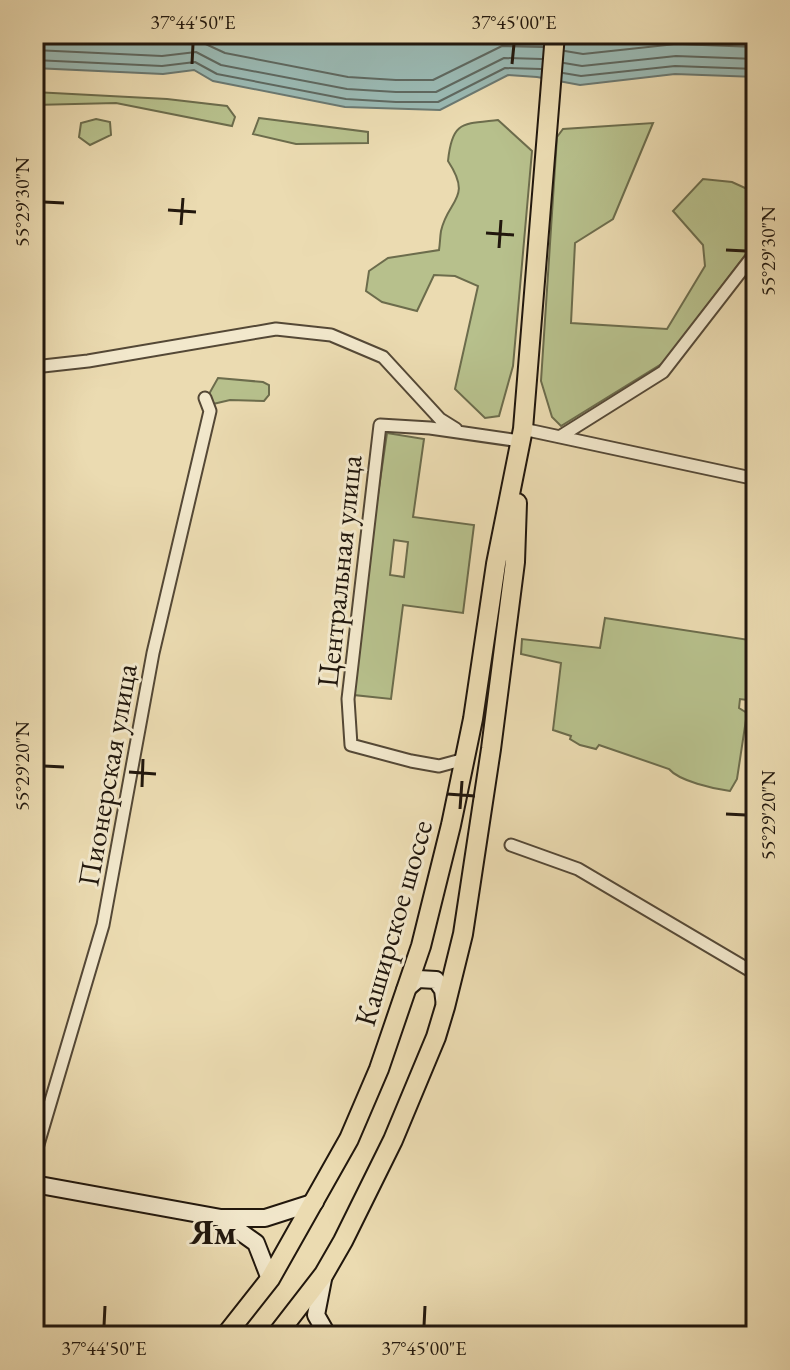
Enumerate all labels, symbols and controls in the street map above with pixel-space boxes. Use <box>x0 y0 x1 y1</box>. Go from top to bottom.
text: 37°44'50"E <box>150 9 236 35</box>
text: 37°45'00"E <box>471 9 557 35</box>
text: 55°29'30"N <box>9 157 35 247</box>
text: 55°29'30"N <box>755 206 781 296</box>
street label: Центральная улица <box>307 453 371 689</box>
street label: Пионерская улица <box>68 661 146 889</box>
text: 55°29'20"N <box>9 721 35 811</box>
text: 55°29'20"N <box>755 770 781 860</box>
street label: Каширское шоссе <box>345 815 441 1031</box>
district label: Ям <box>188 1210 237 1254</box>
text: 37°44'50"E <box>61 1335 147 1361</box>
text: 37°45'00"E <box>381 1335 467 1361</box>

